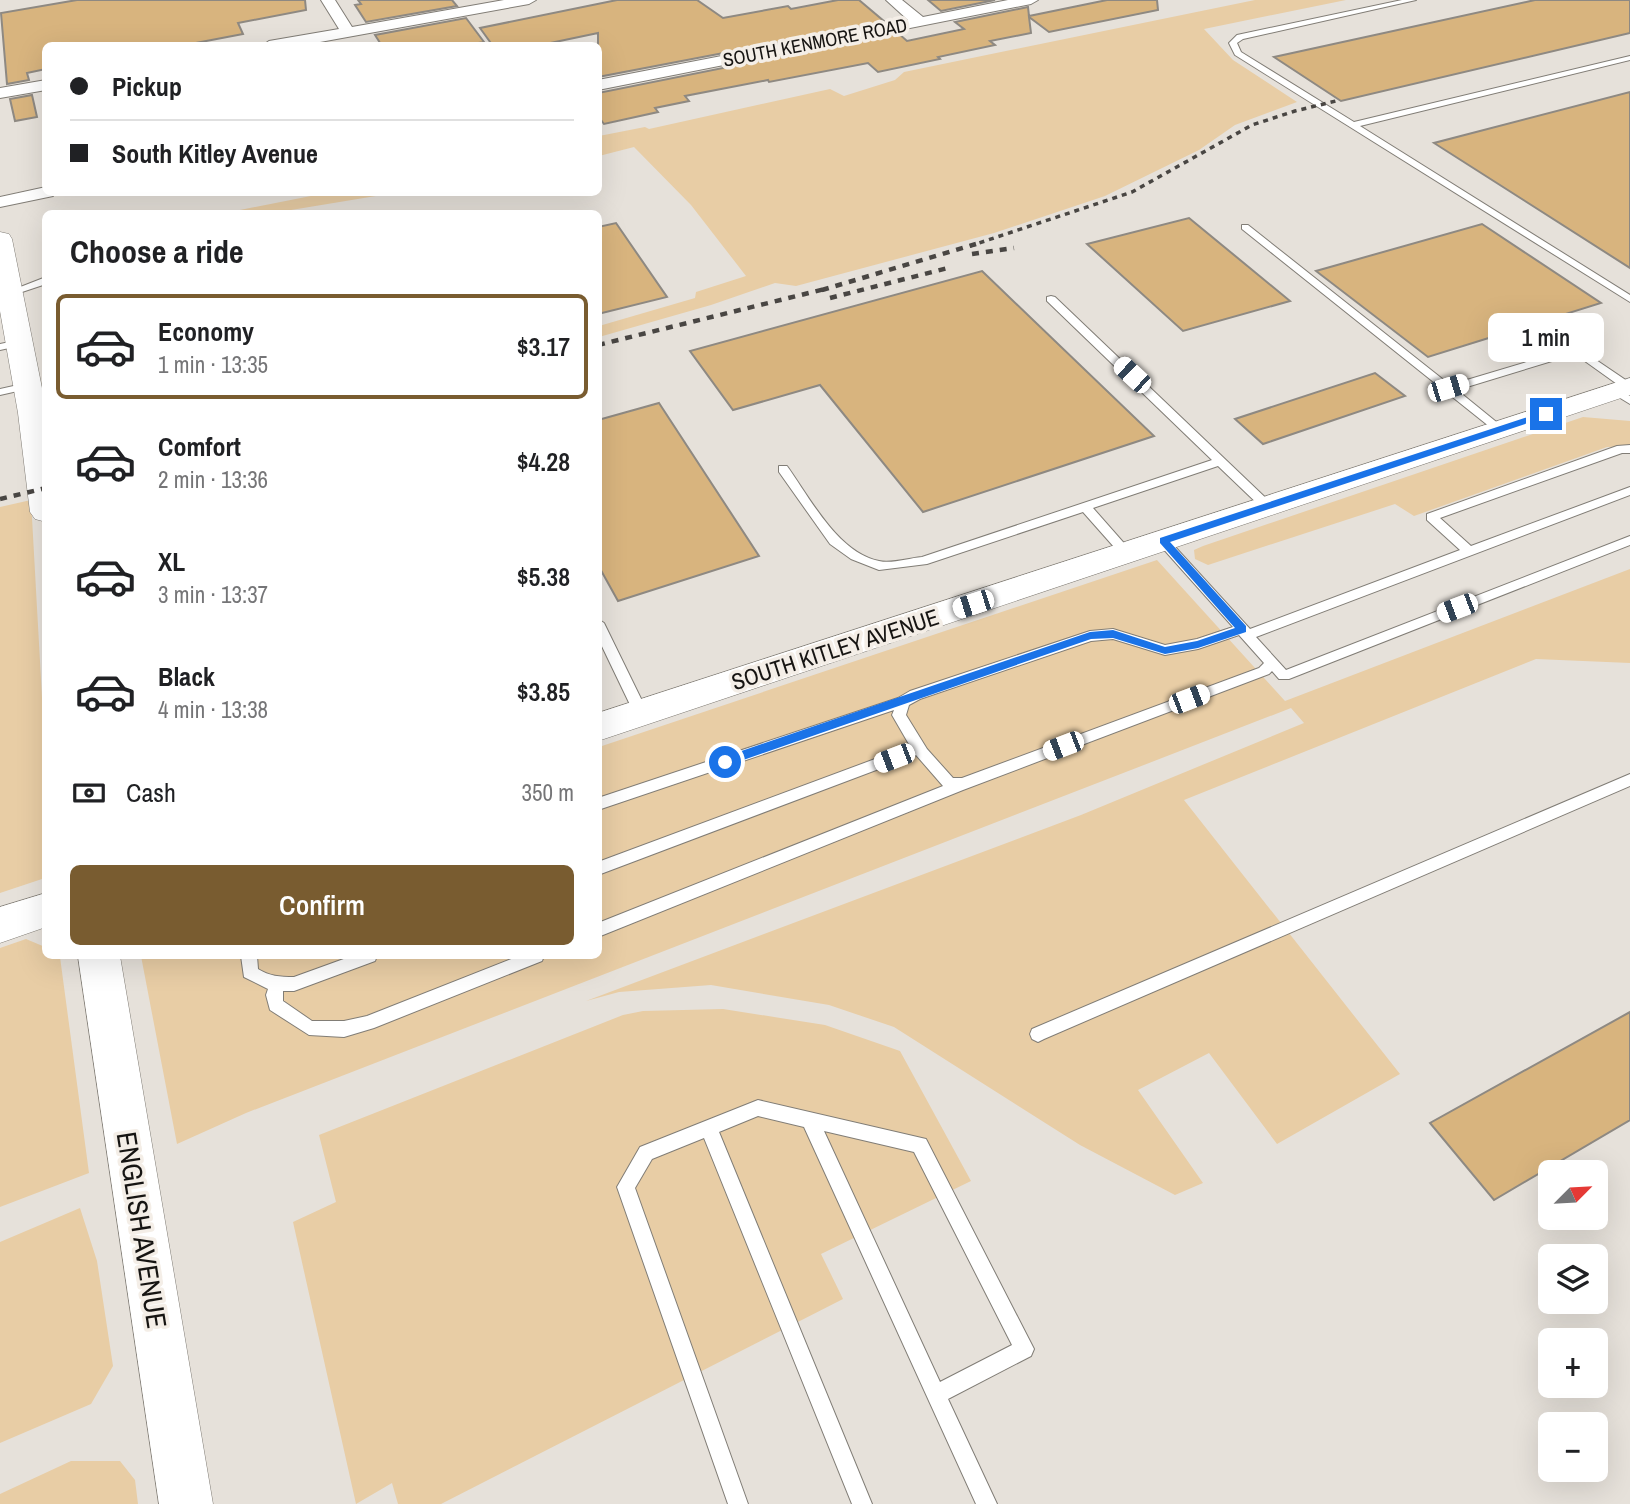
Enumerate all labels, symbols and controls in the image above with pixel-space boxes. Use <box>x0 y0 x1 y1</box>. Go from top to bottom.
street label: SOUTH KENMORE ROAD <box>721 11 909 73</box>
text: Pickup <box>112 69 182 104</box>
text: South Kitley Avenue <box>112 136 318 171</box>
text: Choose a ride <box>70 230 244 273</box>
callout: 1 min <box>1488 312 1604 362</box>
text: Economy <box>158 314 254 349</box>
icon: car <box>74 315 137 378</box>
text: 1 min <box>1522 322 1570 353</box>
text: $3.17 <box>517 329 570 364</box>
text: 1 min · 13:35 <box>158 349 268 380</box>
car <box>1110 353 1155 397</box>
car <box>1425 372 1472 404</box>
route end <box>1530 398 1562 430</box>
text: Comfort <box>158 429 241 464</box>
icon: car <box>74 430 137 493</box>
text: $4.28 <box>517 444 570 479</box>
text: 2 min · 13:36 <box>158 464 268 495</box>
text: XL <box>158 544 185 579</box>
icon: car <box>74 545 137 608</box>
text: $5.38 <box>517 559 570 594</box>
text: 3 min · 13:37 <box>158 579 268 610</box>
car <box>950 588 997 620</box>
car <box>1434 591 1481 625</box>
street label: SOUTH KITLEY AVENUE <box>727 601 943 697</box>
text: Black <box>158 659 215 694</box>
icon: car <box>74 660 137 723</box>
text: $3.85 <box>517 674 570 709</box>
car <box>1166 682 1213 716</box>
text: 4 min · 13:38 <box>158 694 268 725</box>
car <box>1040 729 1087 763</box>
car <box>871 741 918 775</box>
route start <box>709 746 741 778</box>
icon: cash <box>70 774 108 812</box>
text: Cash <box>126 775 176 810</box>
text: 350 m <box>522 777 574 808</box>
button: Confirm <box>70 865 574 945</box>
street label: ENGLISH AVENUE <box>108 1129 176 1331</box>
north arrow <box>1538 1160 1608 1230</box>
map controls <box>1538 1160 1608 1482</box>
button: layers <box>1538 1244 1608 1314</box>
button: + <box>1538 1328 1608 1398</box>
button: − <box>1538 1412 1608 1482</box>

